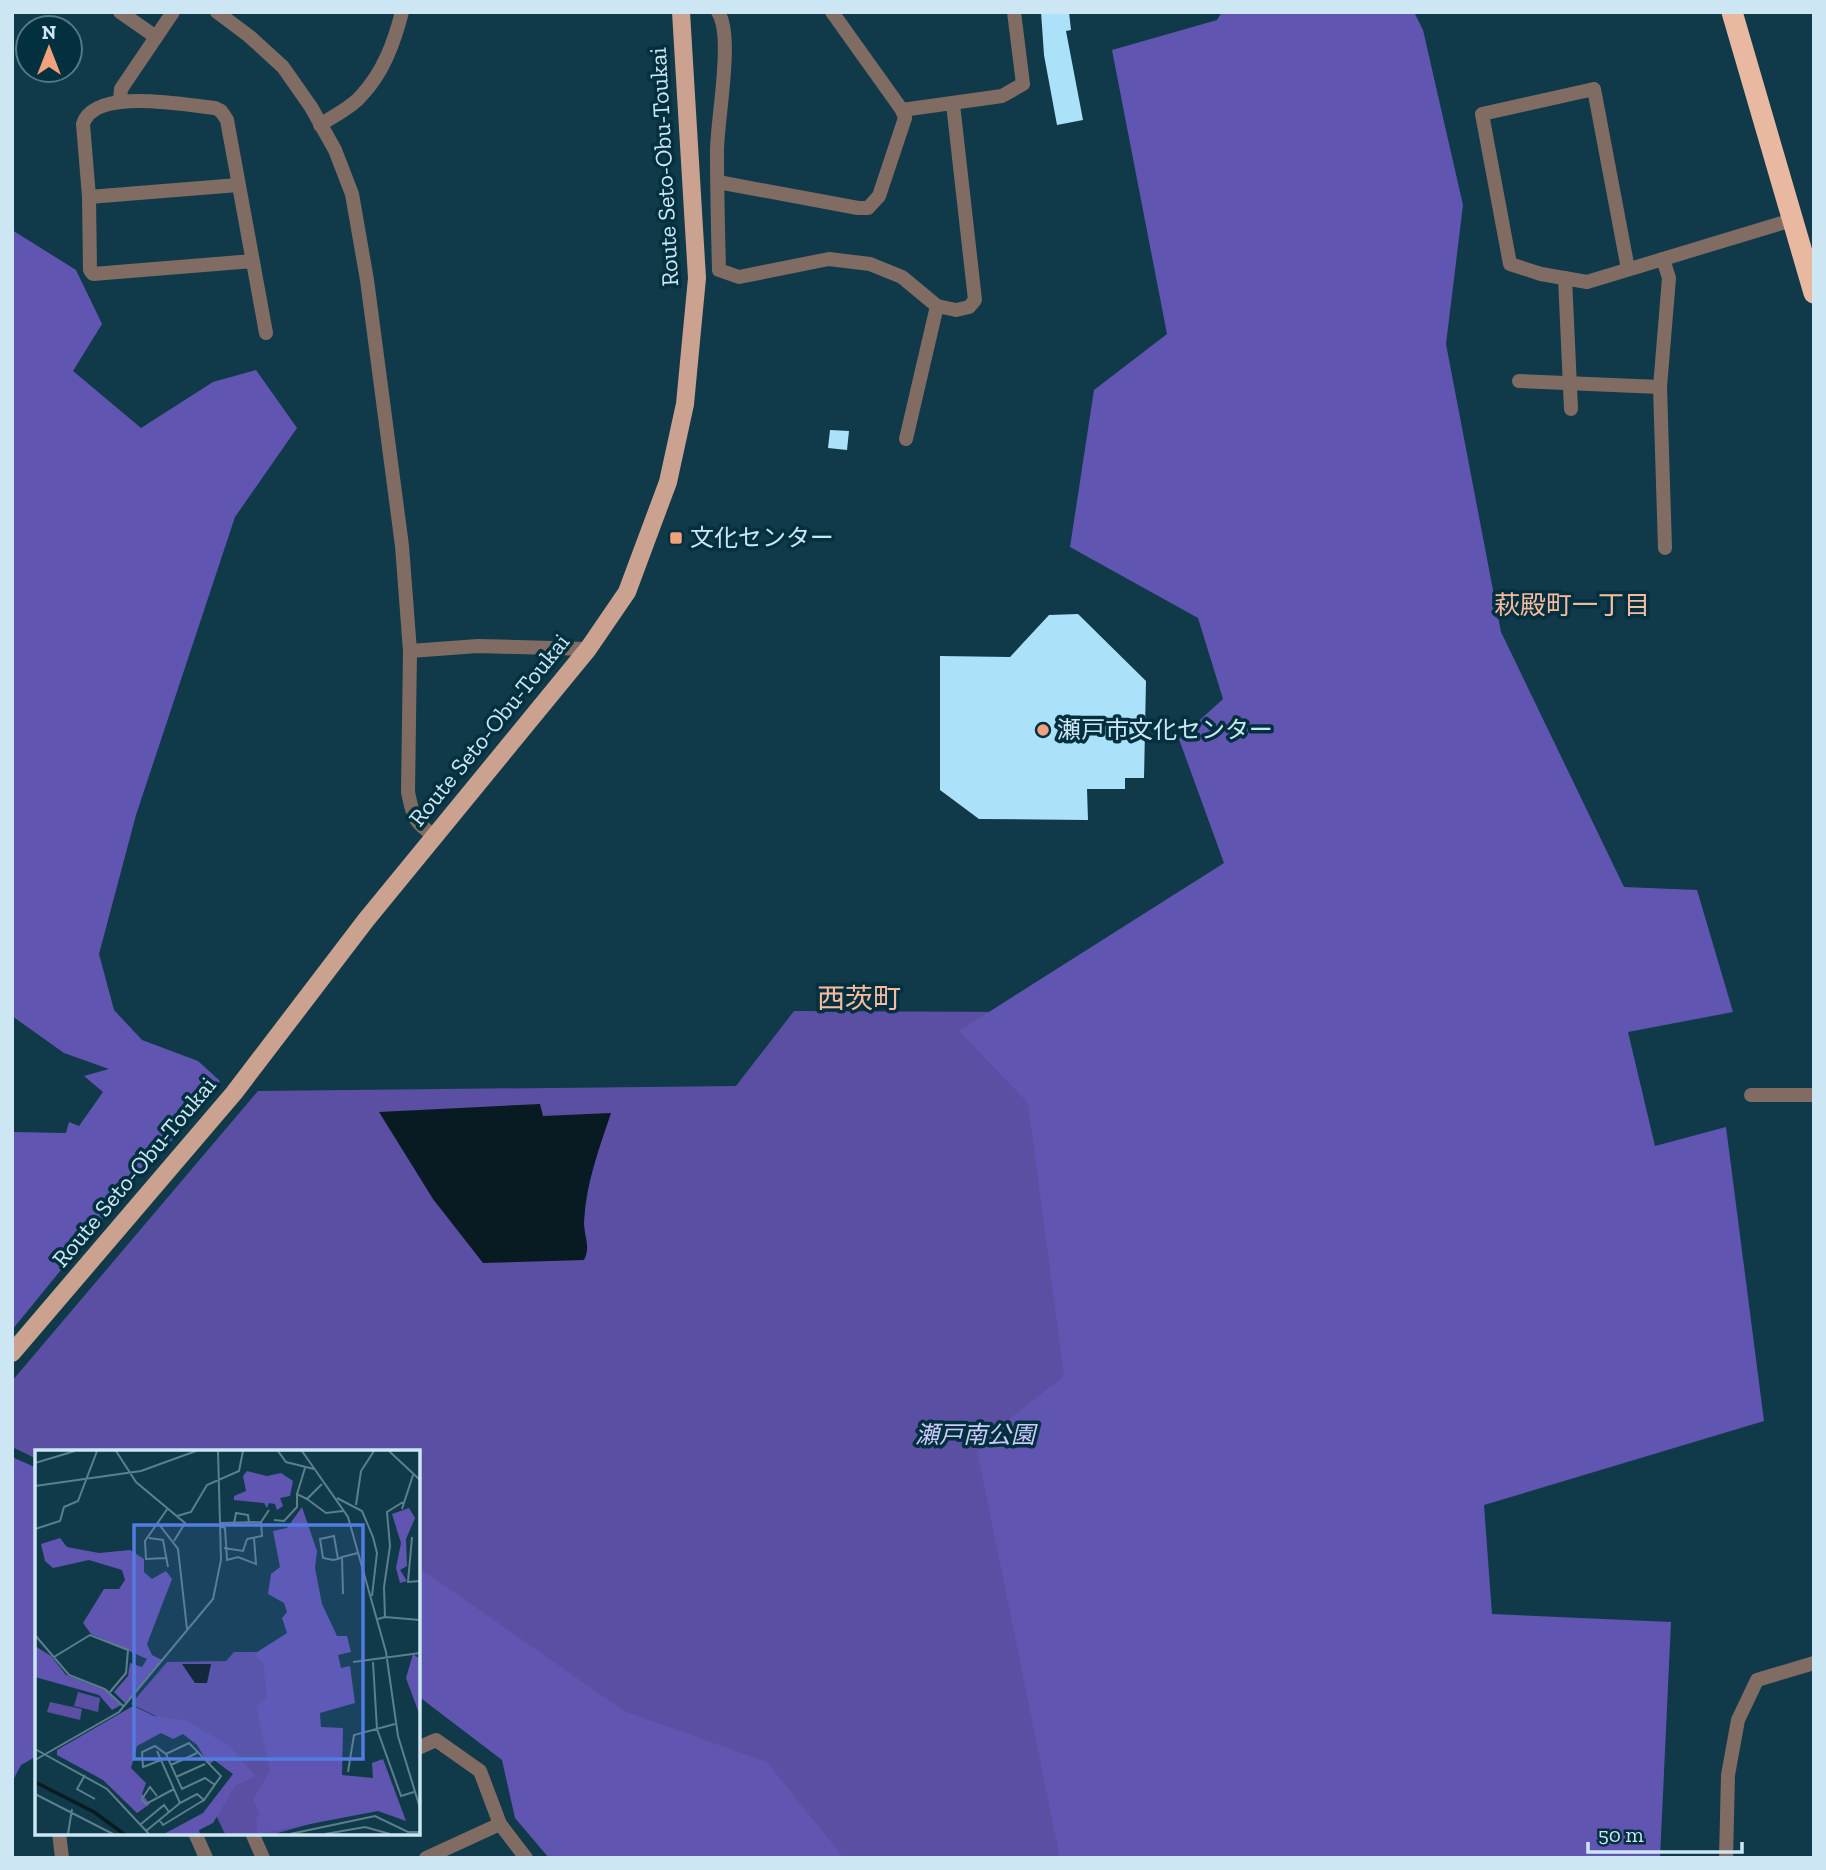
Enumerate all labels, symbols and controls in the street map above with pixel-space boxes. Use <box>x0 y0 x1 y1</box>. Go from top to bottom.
north arrow <box>14 14 84 84</box>
text: N <box>42 21 56 44</box>
street label: Route Seto-Obu-Toukai <box>643 46 684 287</box>
place label: 文化センター <box>690 523 834 552</box>
marker: 文化センター <box>668 530 684 546</box>
district label: 萩殿町一丁目 <box>1494 589 1650 621</box>
street label: Route Seto-Obu-Toukai <box>402 627 575 832</box>
place label: 瀬戸市文化センター <box>1057 715 1273 744</box>
marker: 瀬戸市文化センター <box>1035 722 1051 738</box>
district label: 西茨町 <box>817 982 901 1015</box>
street label: Route Seto-Obu-Toukai <box>46 1070 222 1273</box>
park label: 瀬戸南公園 <box>915 1420 1038 1449</box>
inset map <box>35 1450 420 1835</box>
scale bar <box>1588 1811 1742 1855</box>
text: 50 m <box>1598 1822 1644 1847</box>

